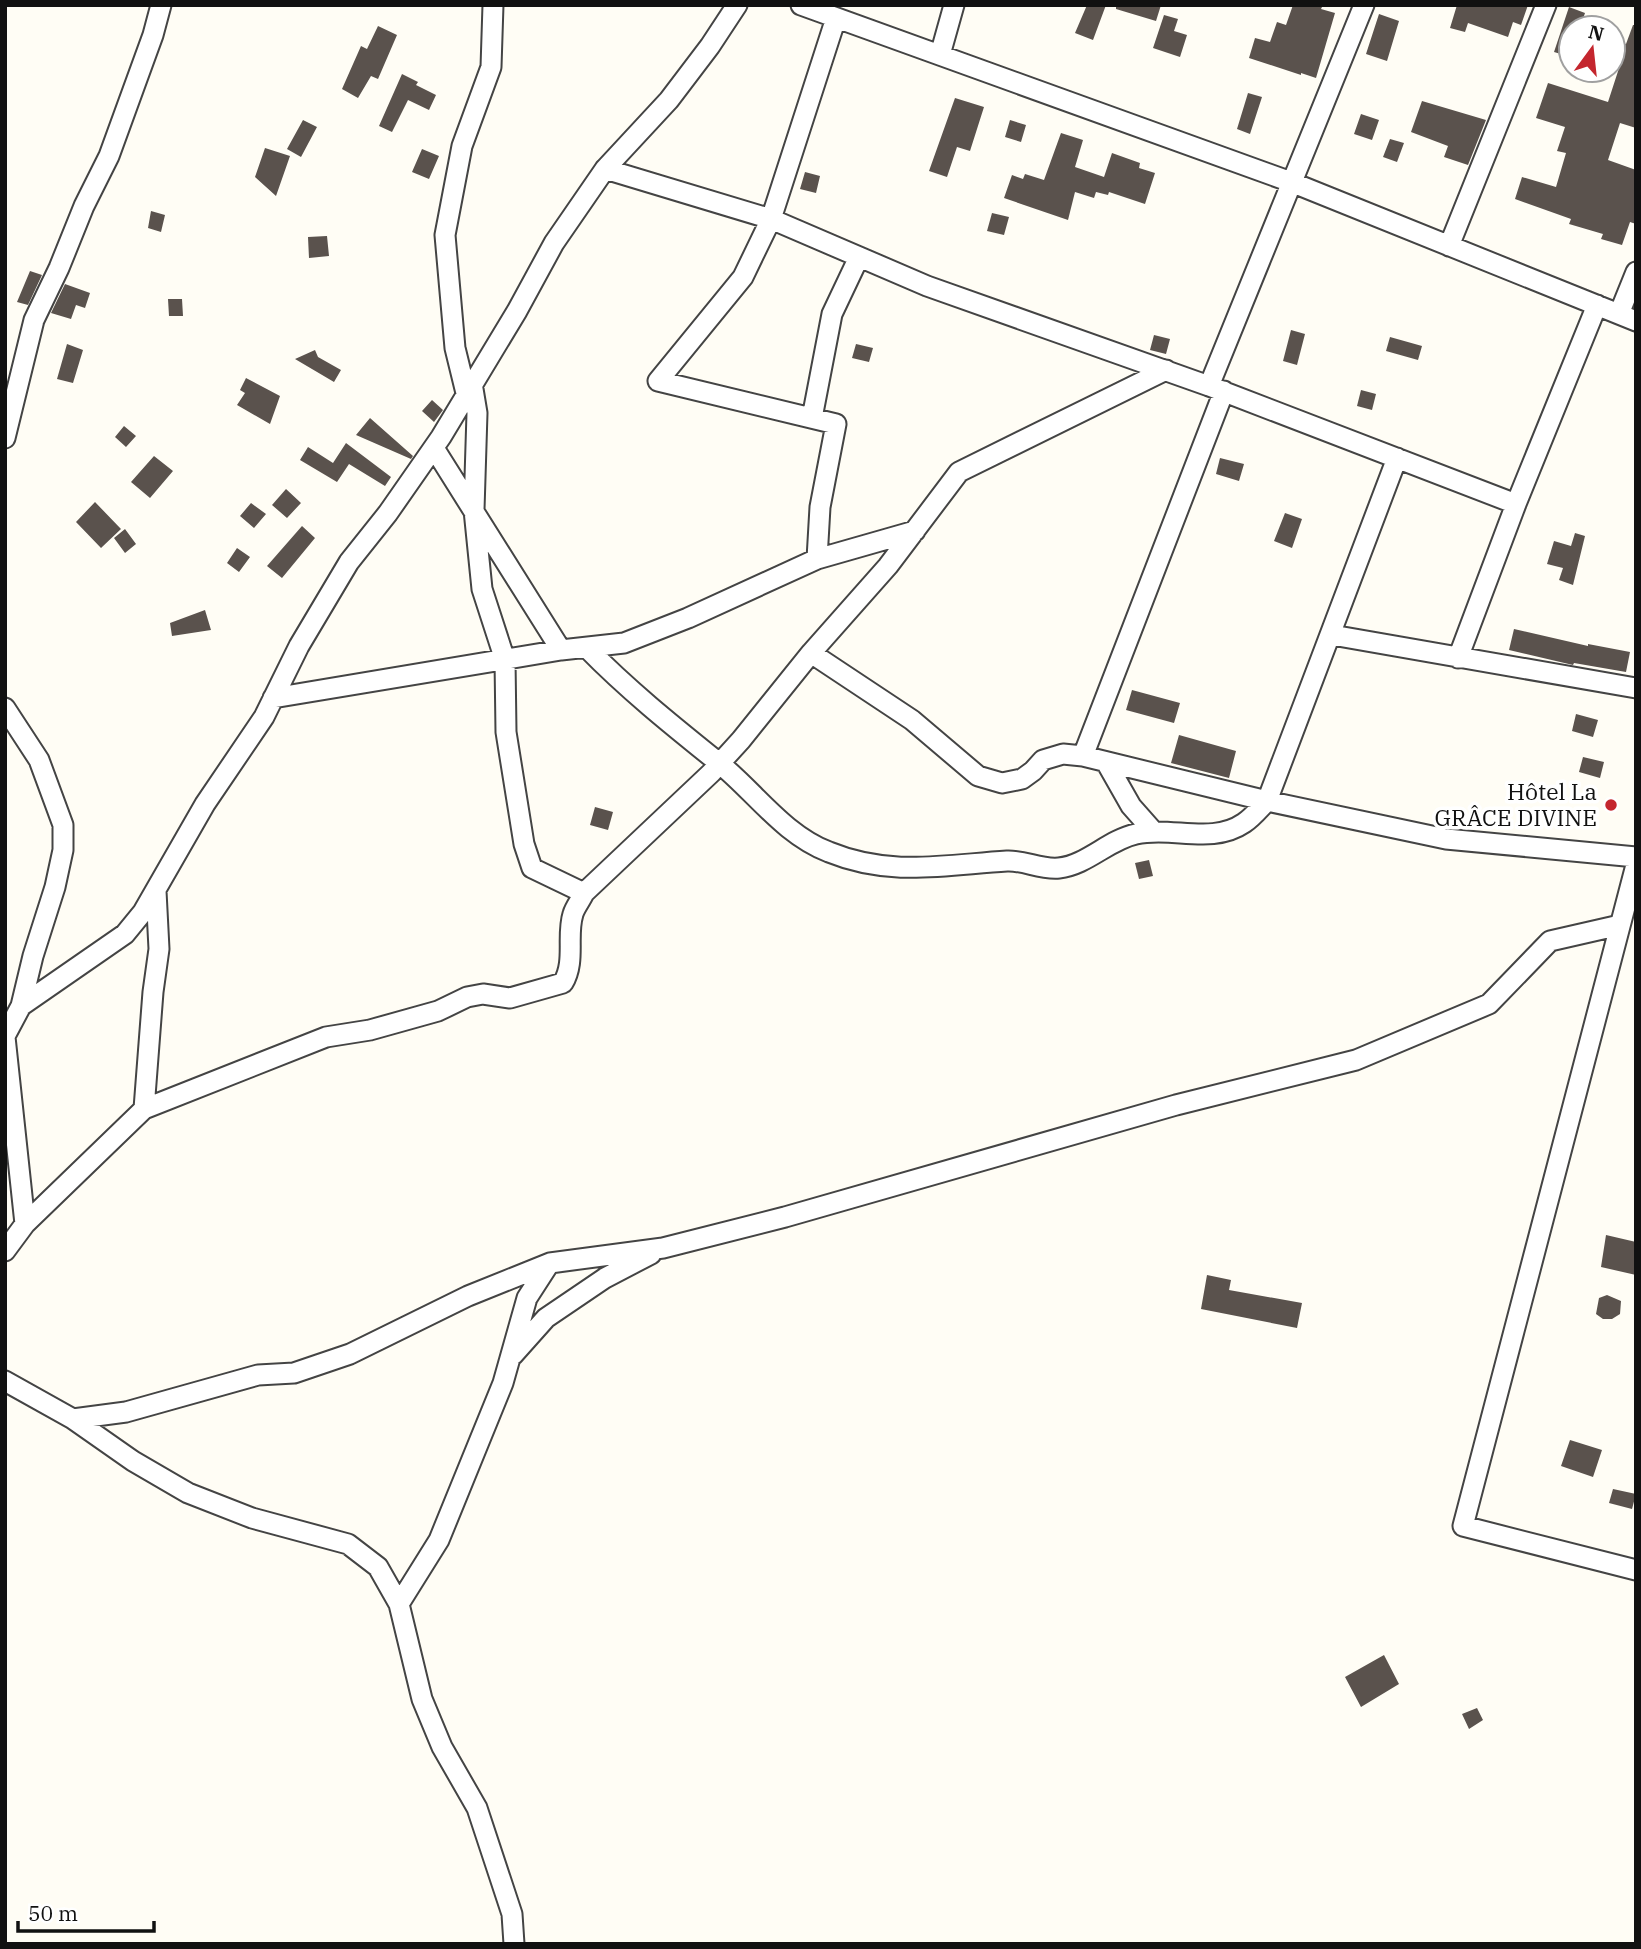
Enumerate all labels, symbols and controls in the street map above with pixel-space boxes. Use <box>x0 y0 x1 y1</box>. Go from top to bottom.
north arrow <box>1557 14 1627 84</box>
text: N <box>1586 19 1607 46</box>
place label: Hôtel La GRÂCE DIVINE <box>1434 776 1597 832</box>
marker: Hôtel La GRÂCE DIVINE <box>1603 797 1619 813</box>
scale bar <box>18 1890 154 1934</box>
text: 50 m <box>28 1899 78 1927</box>

